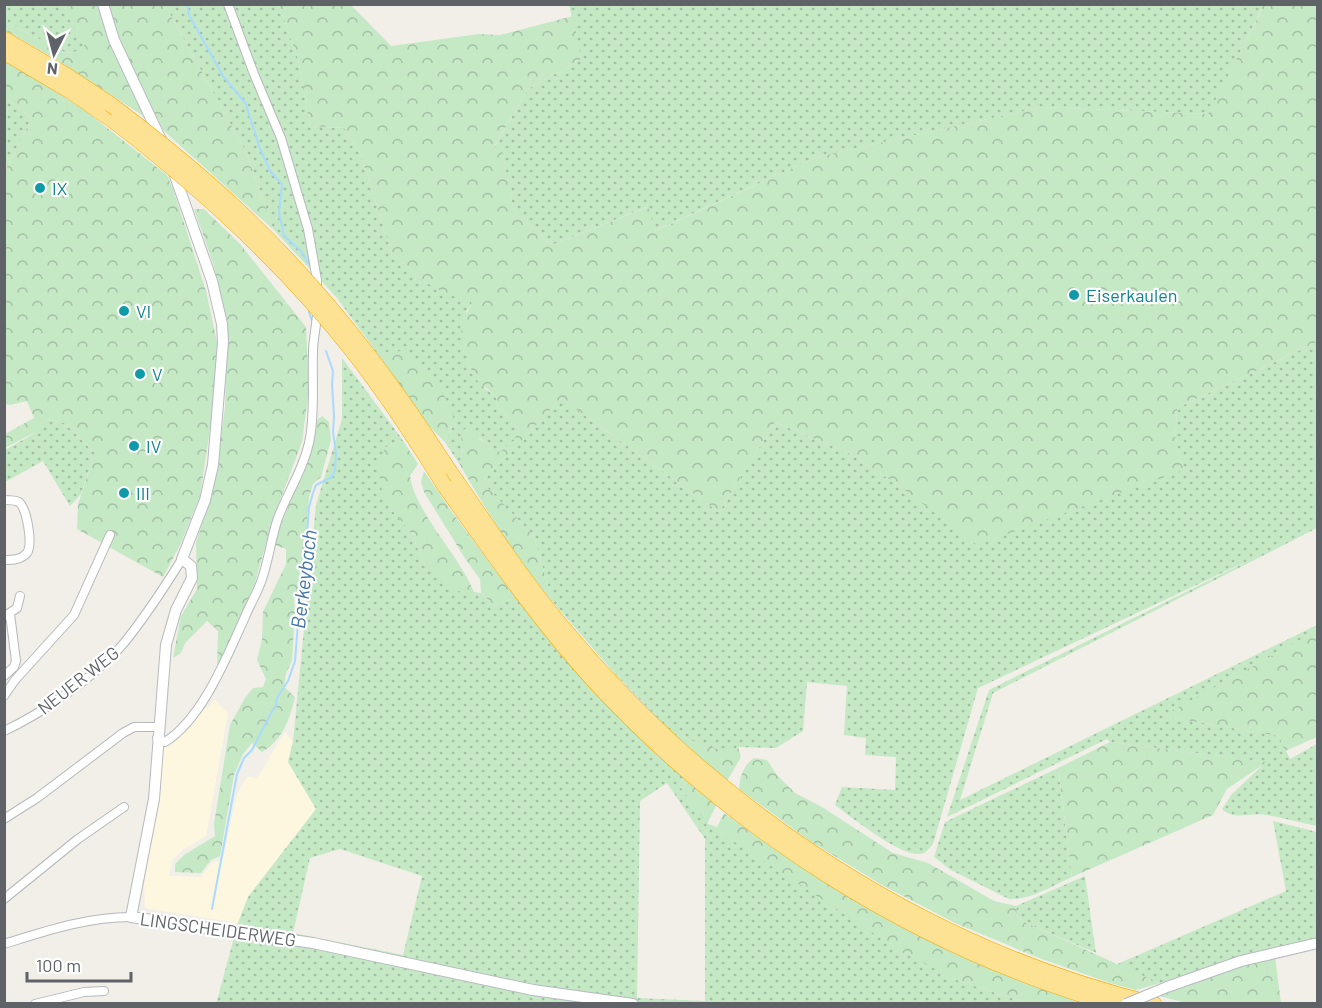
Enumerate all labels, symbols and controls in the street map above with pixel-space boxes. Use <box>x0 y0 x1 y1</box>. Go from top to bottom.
north arrow <box>24 24 84 84</box>
text: N <box>46 59 59 79</box>
place label: IX <box>52 177 67 199</box>
marker: IX <box>33 181 47 195</box>
place label: Eiserkaulen <box>1086 284 1177 306</box>
marker: Eiserkaulen <box>1067 288 1081 302</box>
place label: VI <box>136 300 151 322</box>
marker: VI <box>117 304 131 318</box>
place label: V <box>152 363 163 385</box>
marker: V <box>133 367 147 381</box>
place label: IV <box>146 435 162 457</box>
marker: IV <box>127 439 141 453</box>
place label: III <box>136 482 150 504</box>
marker: III <box>117 486 131 500</box>
water label: Berkeybach <box>285 528 321 630</box>
street label: NEUER WEG <box>33 641 123 719</box>
street label: LINGSCHEIDERWEG <box>139 907 297 951</box>
scale bar <box>27 945 130 983</box>
text: 100 m <box>36 954 81 976</box>

